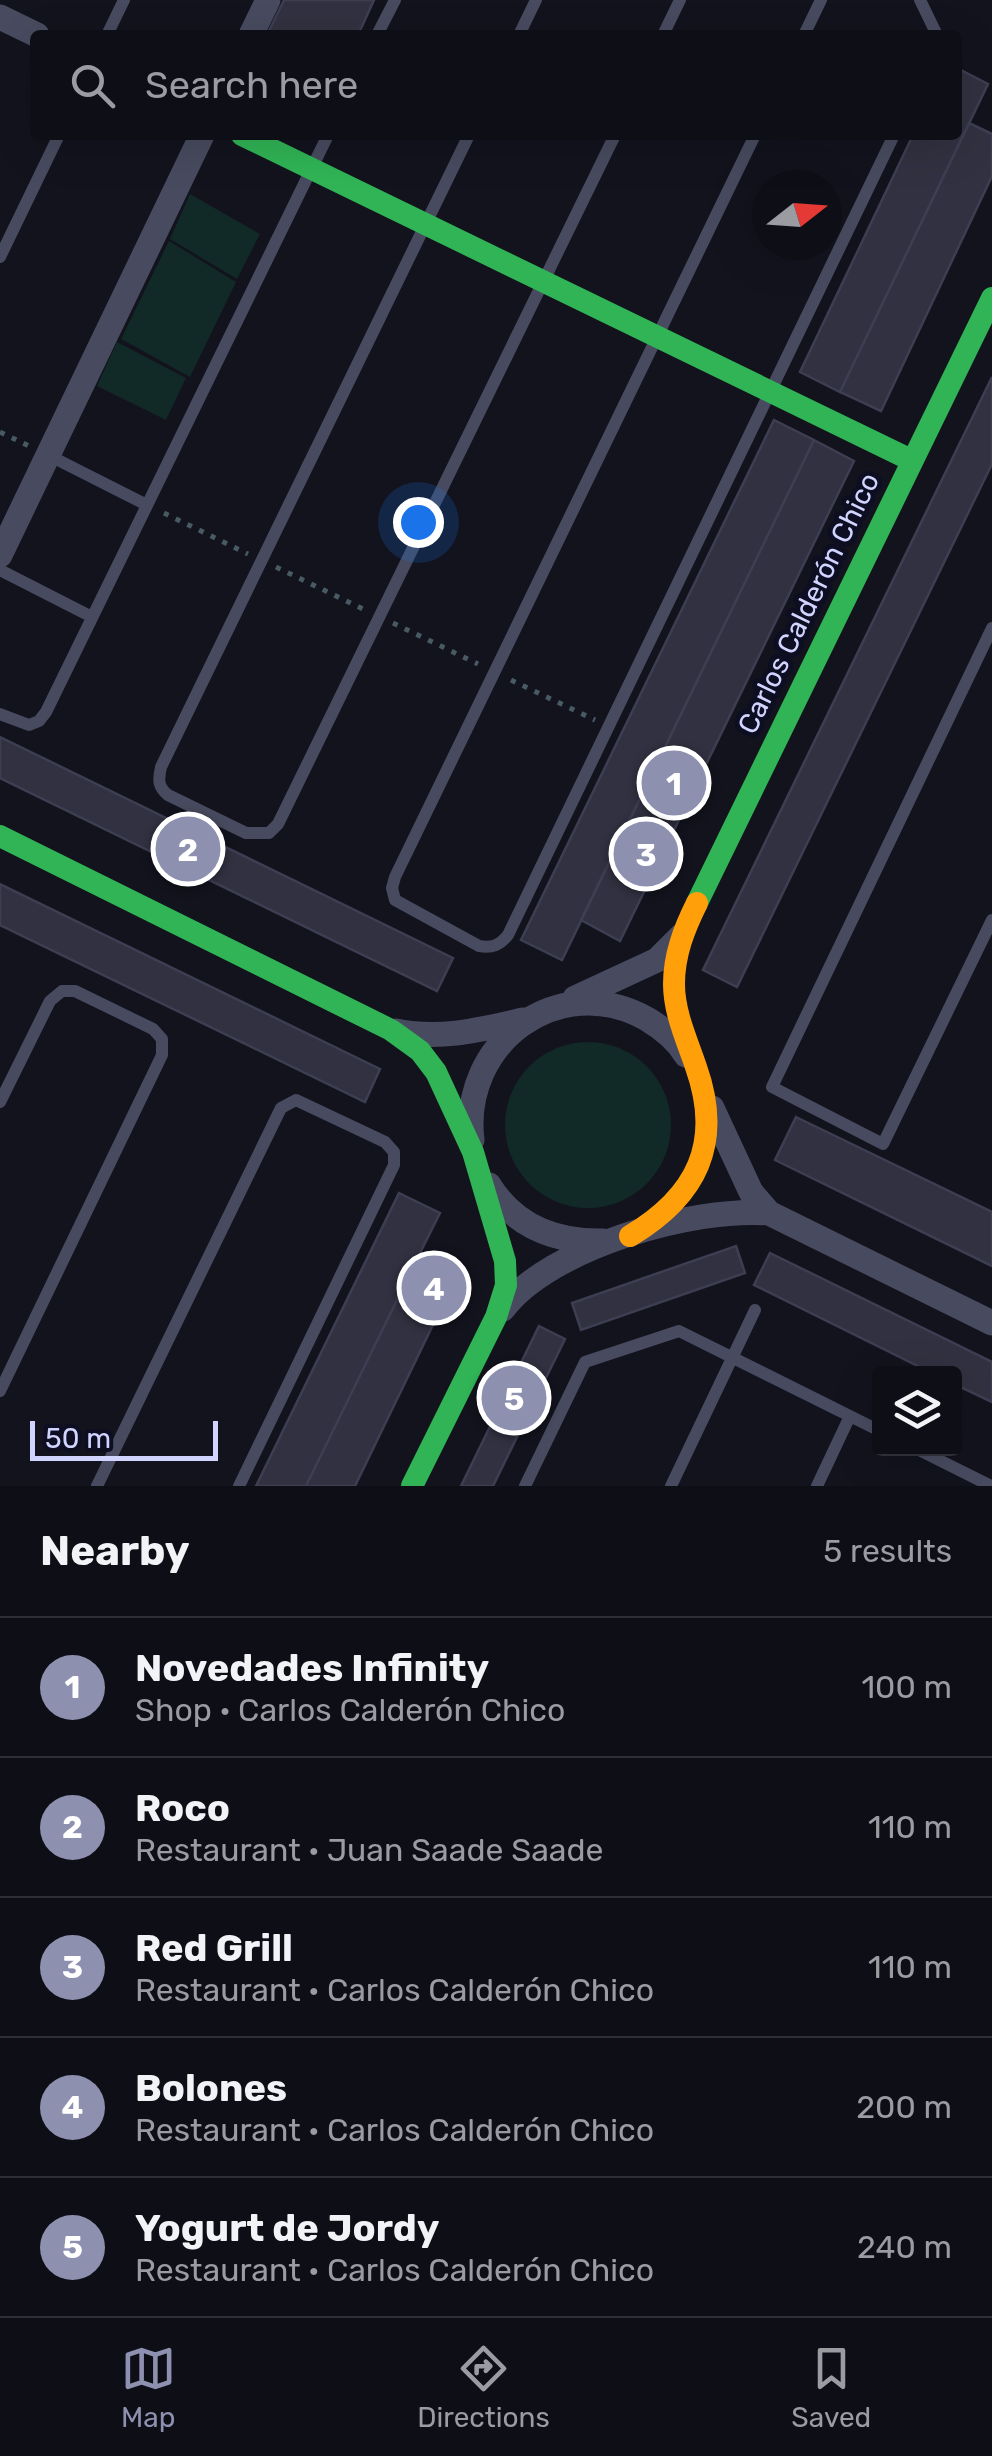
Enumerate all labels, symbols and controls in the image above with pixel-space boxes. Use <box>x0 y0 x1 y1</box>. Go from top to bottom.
search box <box>30 30 962 140</box>
icon: search <box>65 58 120 113</box>
text: Search here <box>145 62 358 108</box>
north arrow <box>752 170 842 260</box>
street label: Carlos Calderón Chico <box>731 467 886 739</box>
your location <box>393 497 444 548</box>
pin: 1 <box>642 746 706 820</box>
pin: 2 <box>156 812 220 886</box>
pin: 3 <box>614 816 678 892</box>
pin: 4 <box>402 1250 466 1326</box>
pin: 5 <box>482 1360 546 1436</box>
map controls <box>872 1366 962 1456</box>
button: layers <box>872 1366 962 1456</box>
scale bar <box>30 1416 218 1460</box>
text: 50 m <box>45 1422 111 1455</box>
text: Nearby <box>40 1526 190 1576</box>
text: 5 results <box>823 1532 952 1570</box>
text: Novedades Infinity <box>135 1645 489 1691</box>
text: 1 <box>65 1668 80 1706</box>
text: 100 m <box>861 1668 952 1706</box>
text: Shop · Carlos Calderón Chico <box>135 1691 565 1729</box>
text: Roco <box>135 1785 230 1831</box>
text: 2 <box>62 1808 83 1846</box>
text: 110 m <box>868 1808 952 1846</box>
text: Restaurant · Juan Saade Saade <box>135 1831 603 1869</box>
text: Red Grill <box>135 1925 293 1971</box>
text: 3 <box>62 1948 83 1986</box>
text: 110 m <box>868 1948 952 1986</box>
text: Restaurant · Carlos Calderón Chico <box>135 1971 654 2009</box>
text: Bolones <box>135 2065 287 2111</box>
text: 4 <box>62 2088 83 2126</box>
text: 200 m <box>856 2088 952 2126</box>
text: Restaurant · Carlos Calderón Chico <box>135 2111 654 2149</box>
text: Yogurt de Jordy <box>135 2205 439 2251</box>
text: 5 <box>62 2228 83 2266</box>
text: 240 m <box>857 2228 952 2266</box>
text: Restaurant · Carlos Calderón Chico <box>135 2251 654 2289</box>
tab: Map <box>121 2341 176 2434</box>
tab: Directions <box>417 2341 550 2434</box>
tab: Saved <box>791 2341 871 2434</box>

